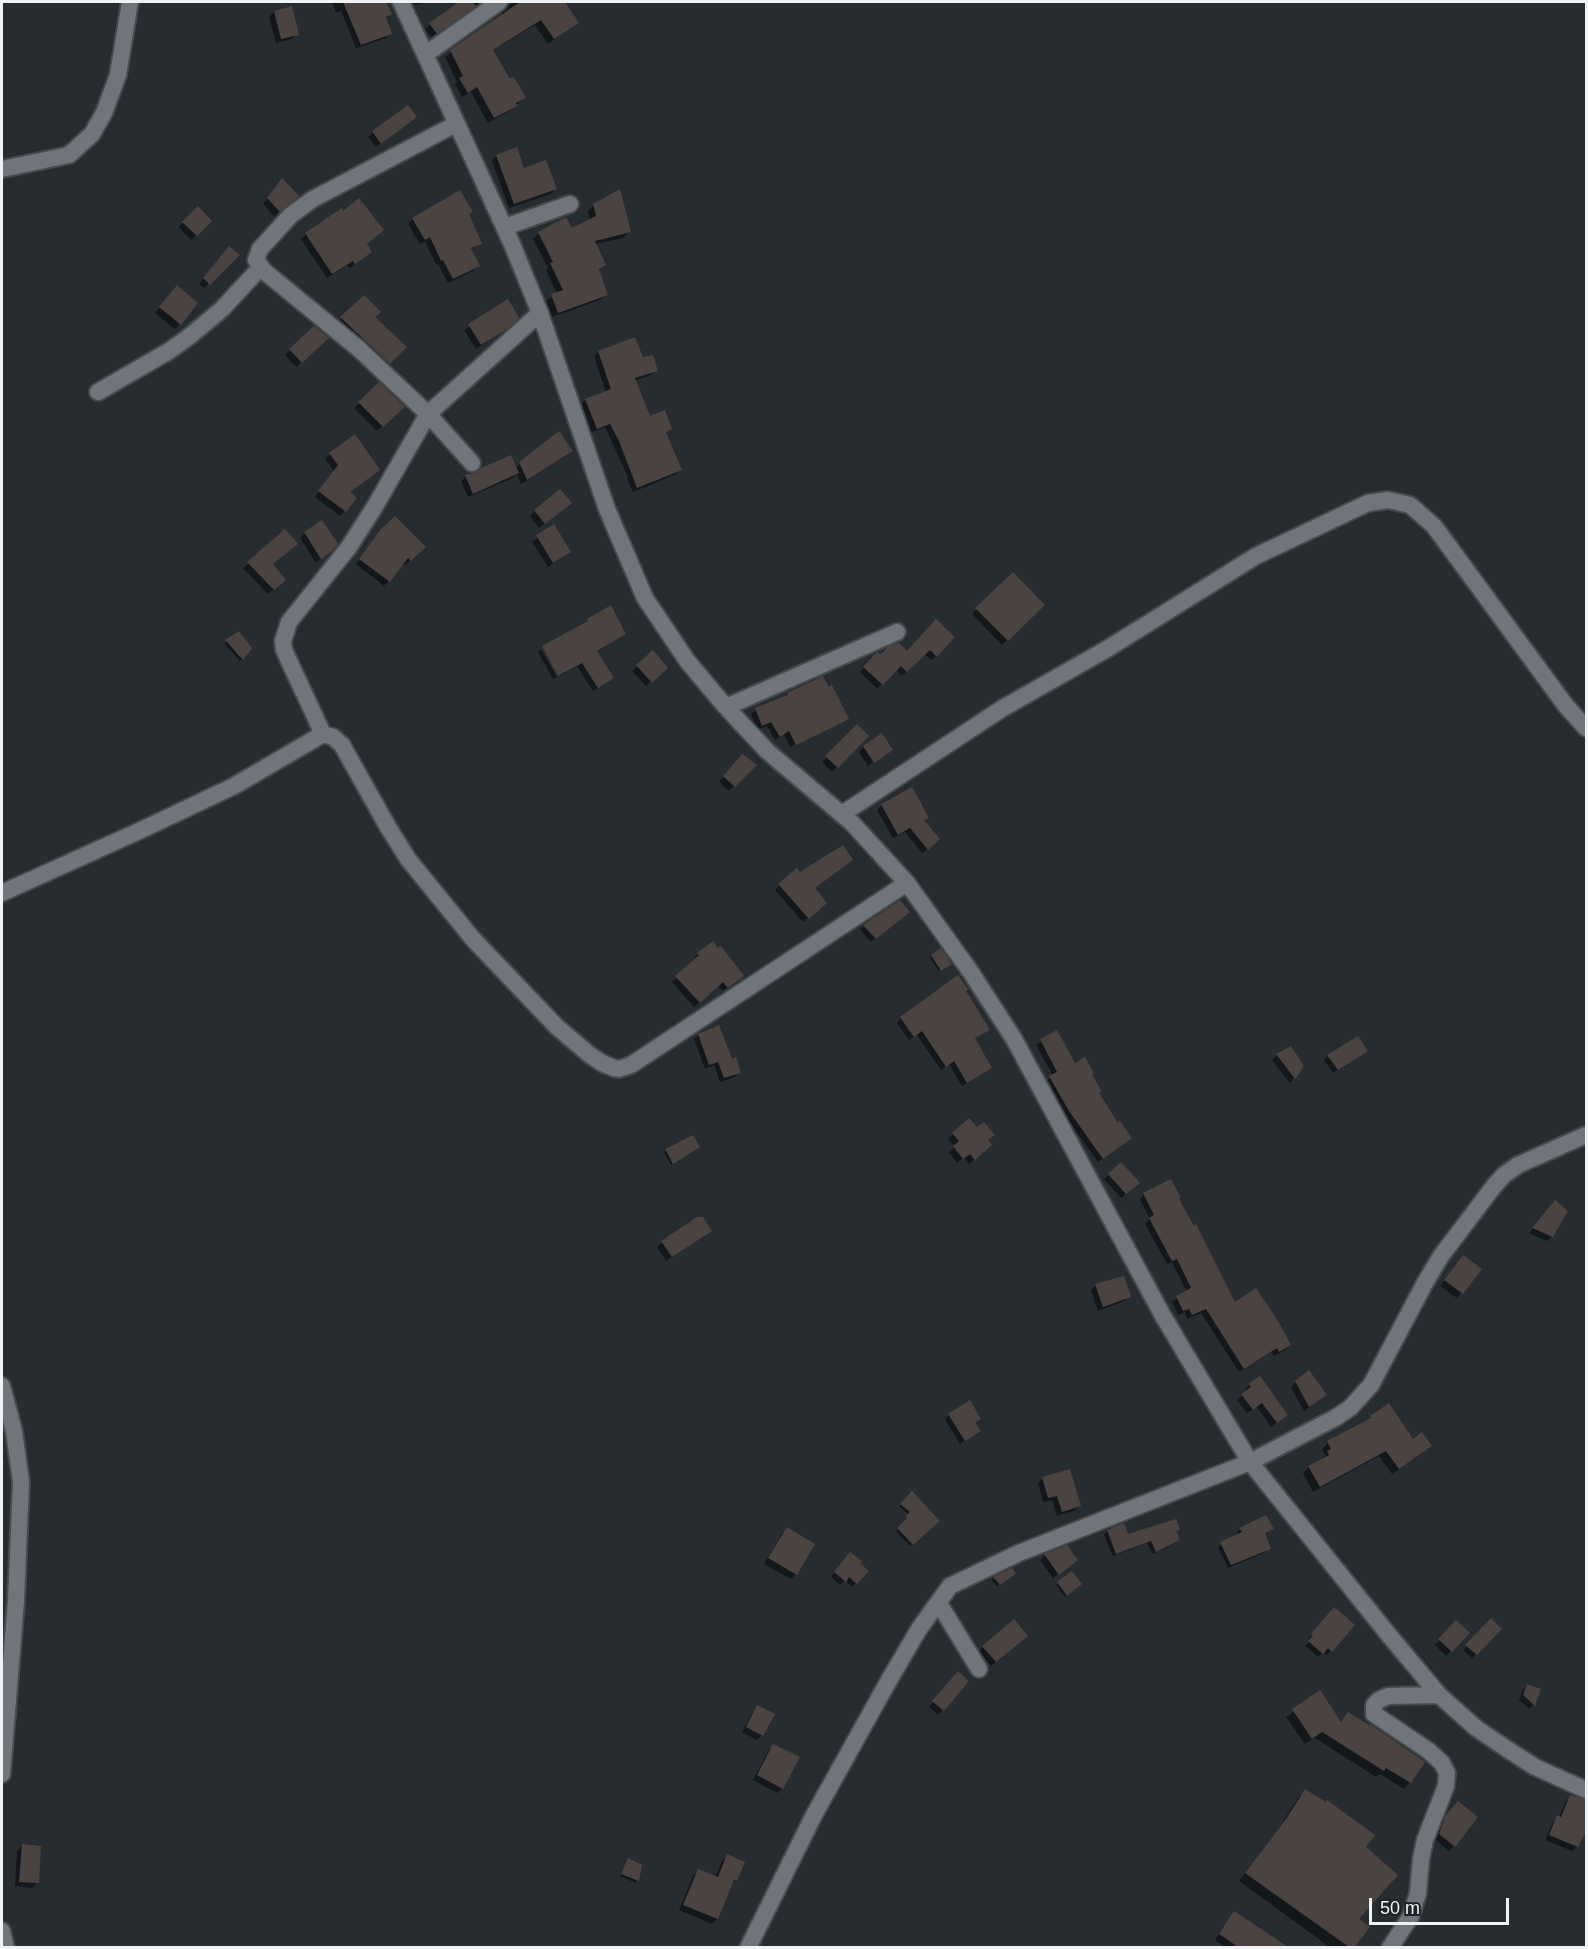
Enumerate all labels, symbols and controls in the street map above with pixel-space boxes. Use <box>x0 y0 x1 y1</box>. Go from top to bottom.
scale bar <box>1372 1886 1512 1924</box>
text: 50 m <box>1380 1898 1420 1918</box>

